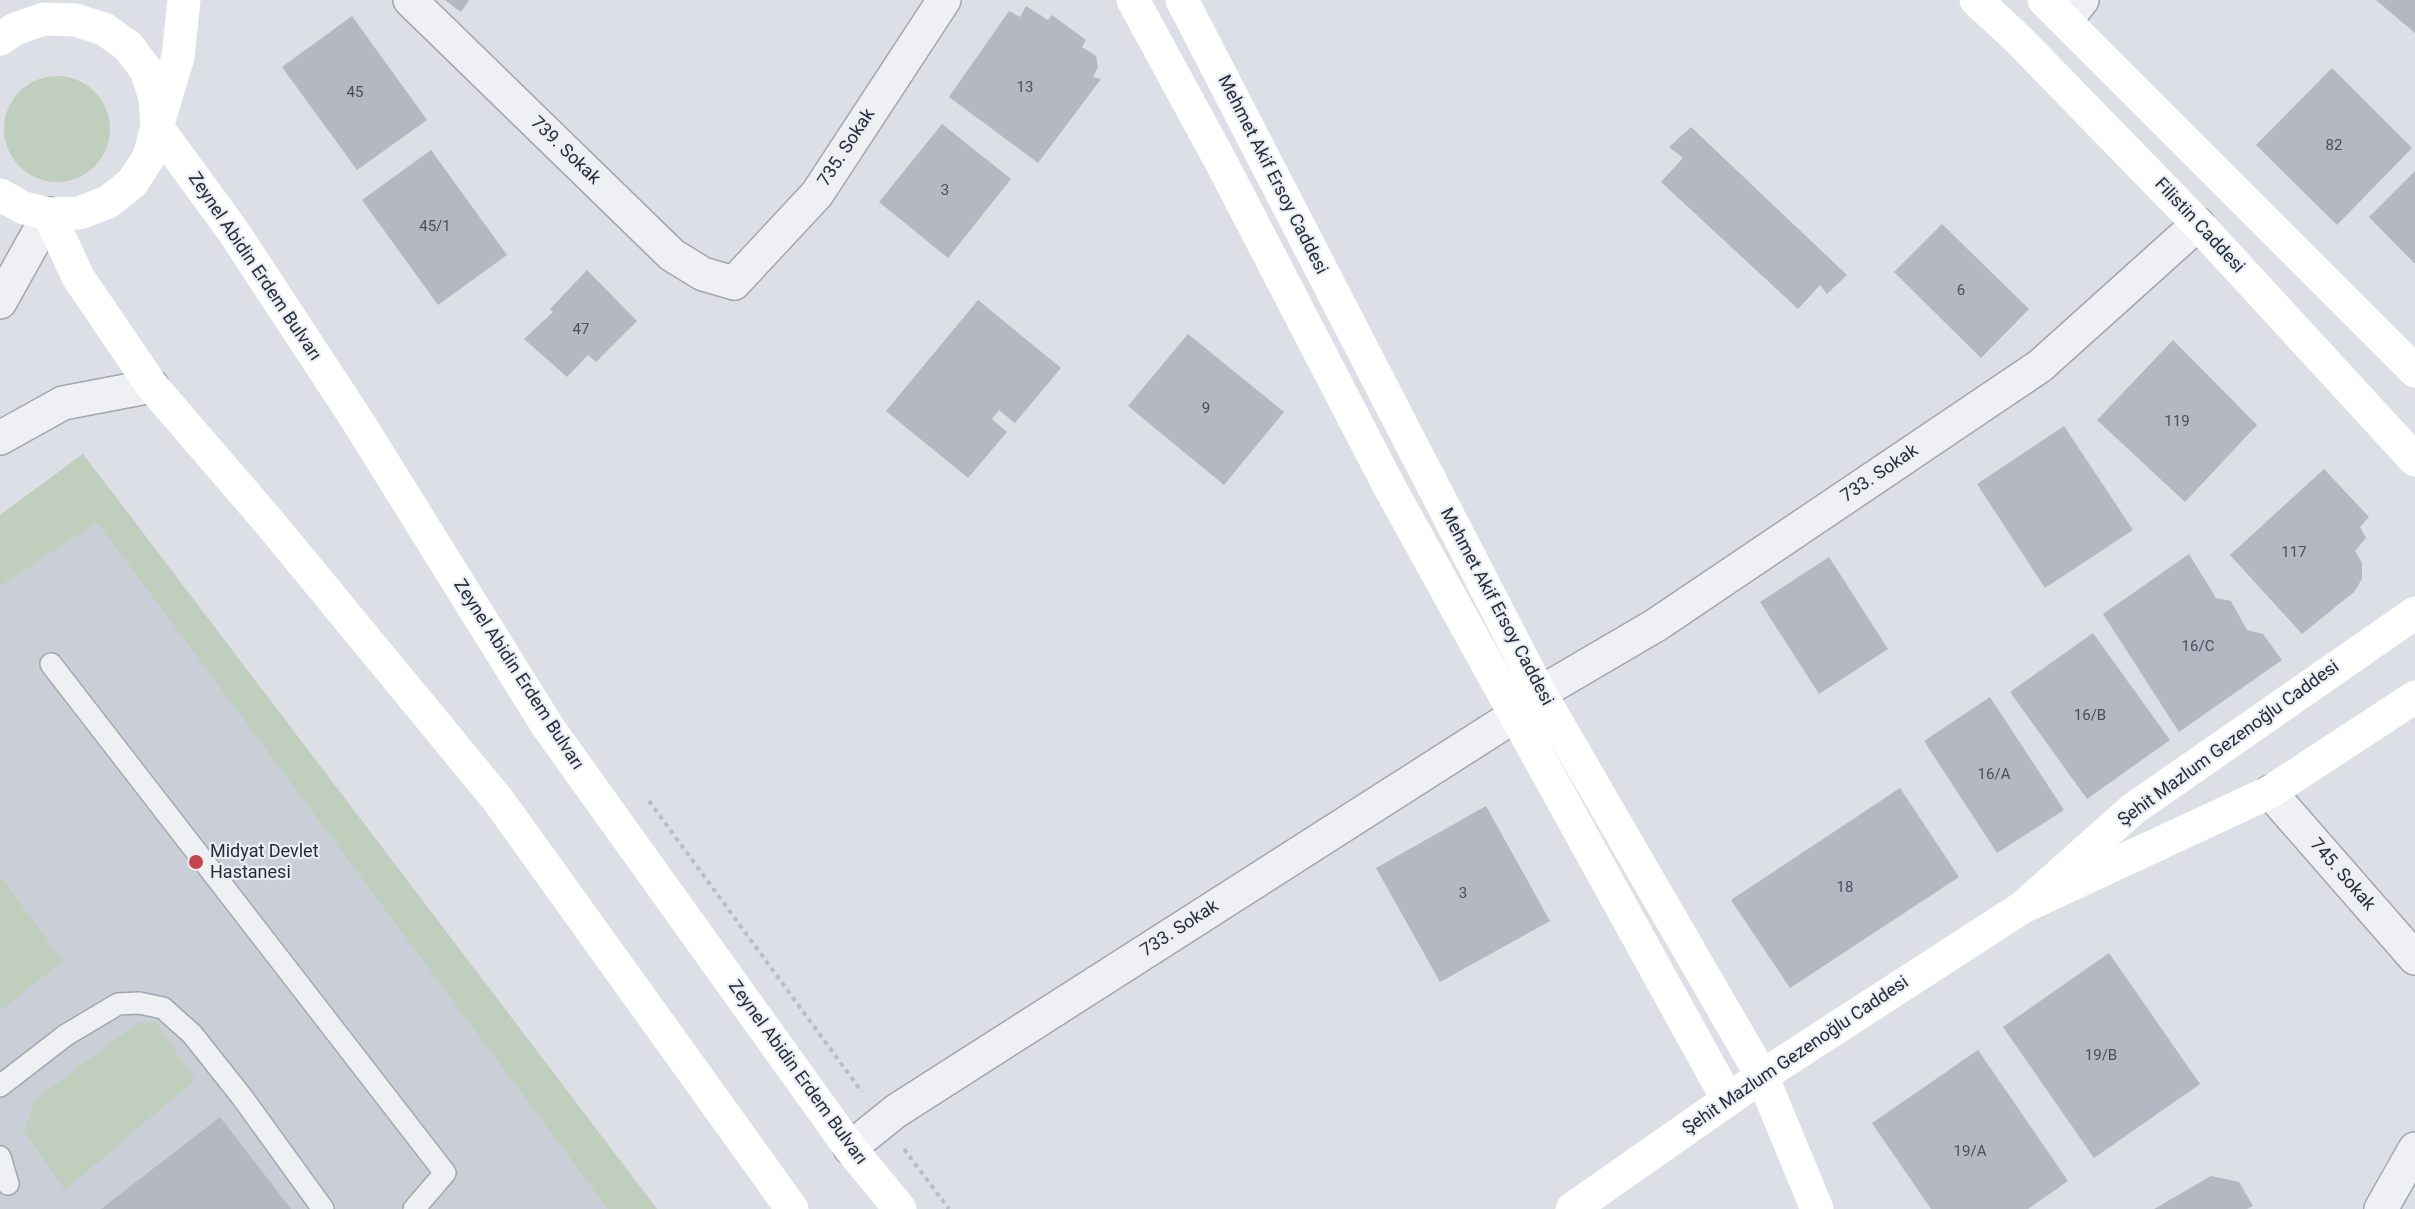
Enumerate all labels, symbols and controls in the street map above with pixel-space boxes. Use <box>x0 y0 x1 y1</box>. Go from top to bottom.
street label: Mehmet Akif Ersoy Caddesi <box>1212 72 1332 278</box>
house number: 13 <box>1017 79 1033 97</box>
house number: 45 <box>347 84 363 102</box>
street label: 735. Sokak <box>814 105 880 191</box>
street label: 739. Sokak <box>526 112 604 190</box>
house number: 82 <box>2326 137 2342 155</box>
street label: Zeynel Abidin Erdem Bulvarı <box>183 169 325 365</box>
street label: Filistin Caddesi <box>2149 174 2249 278</box>
house number: 3 <box>941 182 949 200</box>
house number: 45/1 <box>419 218 451 236</box>
house number: 6 <box>1957 282 1965 300</box>
house number: 47 <box>573 321 589 339</box>
house number: 9 <box>1202 400 1210 418</box>
house number: 119 <box>2164 413 2190 431</box>
street label: 733. Sokak <box>1837 440 1923 508</box>
street label: Mehmet Akif Ersoy Caddesi <box>1435 505 1557 709</box>
house number: 117 <box>2281 544 2307 562</box>
street label: Zeynel Abidin Erdem Bulvarı <box>448 576 588 774</box>
house number: 16/C <box>2182 638 2214 656</box>
street label: Şehit Mazlum Gezenoğlu Caddesi <box>2114 656 2344 832</box>
house number: 16/B <box>2074 707 2106 725</box>
house number: 16/A <box>1978 766 2010 784</box>
street label: 745. Sokak <box>2305 834 2379 916</box>
place label: Midyat Devlet Hastanesi <box>210 841 319 884</box>
marker: Midyat Devlet Hastanesi <box>187 853 205 871</box>
house number: 18 <box>1837 879 1853 897</box>
house number: 3 <box>1459 885 1467 903</box>
street label: 733. Sokak <box>1137 896 1223 962</box>
street label: Şehit Mazlum Gezenoğlu Caddesi <box>1679 972 1913 1140</box>
street label: Zeynel Abidin Erdem Bulvarı <box>723 977 871 1169</box>
house number: 19/B <box>2085 1047 2117 1065</box>
house number: 19/A <box>1954 1143 1986 1161</box>

